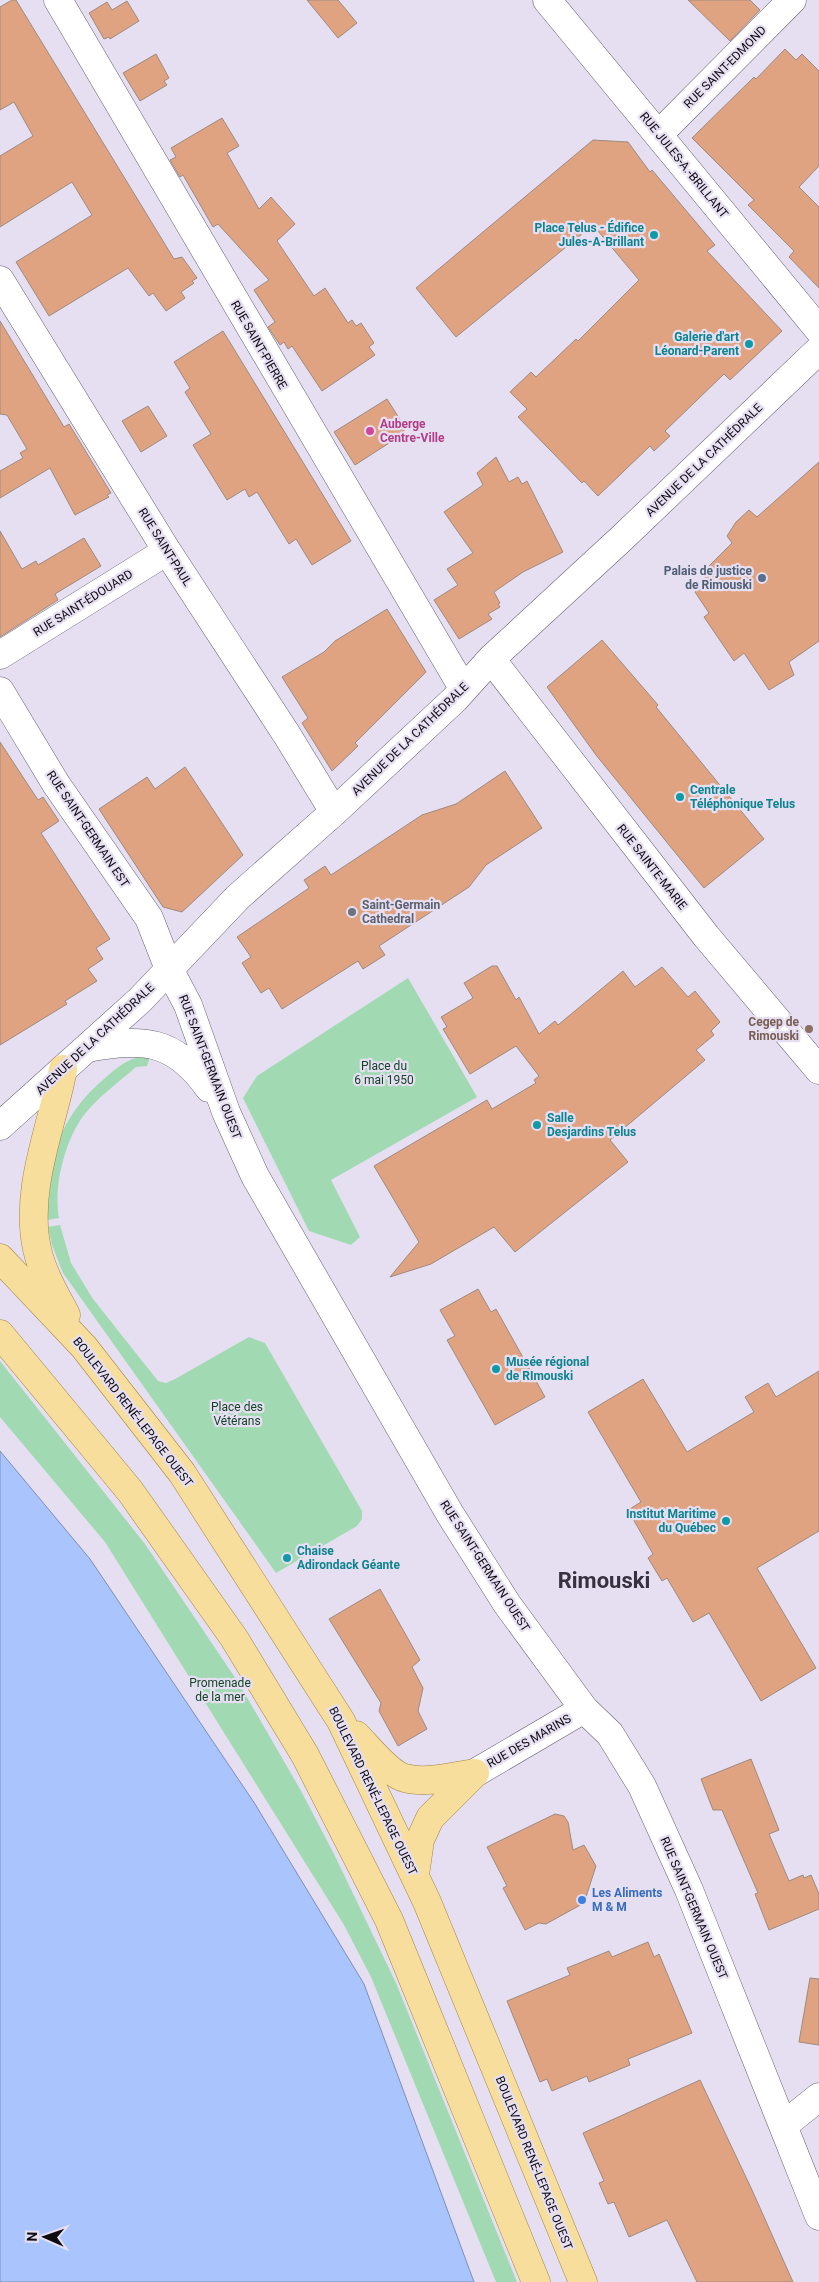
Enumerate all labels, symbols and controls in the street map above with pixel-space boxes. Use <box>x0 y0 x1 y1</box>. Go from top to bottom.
street label: RUE SAINT-EDMOND <box>681 23 769 111</box>
street label: RUE JULES-A.-BRILLANT <box>637 109 731 221</box>
place label: Place Telus - Édifice Jules-A-Brillant <box>535 220 645 249</box>
marker: Place Telus - Édifice Jules-A-Brillant <box>648 229 660 241</box>
street label: RUE SAINT-PIERRE <box>228 298 290 392</box>
place label: Galerie d'art Léonard-Parent <box>655 330 739 358</box>
marker: Galerie d'art Léonard-Parent <box>743 338 755 350</box>
street label: AVENUE DE LA CATHÉDRALE <box>642 400 765 519</box>
place label: Auberge Centre-Ville <box>380 417 445 445</box>
marker: Auberge Centre-Ville <box>364 425 376 437</box>
street label: RUE SAINT-PAUL <box>135 505 195 589</box>
place label: Palais de justice de Rimouski <box>664 564 753 592</box>
street label: RUE SAINT-ÉDOUARD <box>30 566 135 639</box>
marker: Palais de justice de Rimouski <box>756 572 768 584</box>
street label: AVENUE DE LA CATHÉDRALE <box>348 679 471 798</box>
street label: RUE SAINT-GERMAIN EST <box>44 768 132 890</box>
place label: Centrale Téléphonique Telus <box>690 783 795 811</box>
marker: Centrale Téléphonique Telus <box>674 791 686 803</box>
street label: RUE SAINTE-MARIE <box>614 821 690 913</box>
place label: Saint-Germain Cathedral <box>362 898 441 926</box>
marker: Saint-Germain Cathedral <box>346 906 358 918</box>
street label: AVENUE DE LA CATHÉDRALE <box>32 980 157 1098</box>
street label: RUE SAINT-GERMAIN OUEST <box>176 993 244 1141</box>
place label: Cegep de Rimouski <box>748 1015 800 1043</box>
marker: Cegep de Rimouski <box>803 1023 815 1035</box>
park label: Place du 6 mai 1950 <box>354 1059 414 1087</box>
place label: Salle Desjardins Telus <box>547 1111 636 1139</box>
marker: Salle Desjardins Telus <box>531 1119 543 1131</box>
street label: BOULEVARD RENÉ-LEPAGE OUEST <box>70 1334 197 1490</box>
place label: Musée régional de RImouski <box>506 1355 589 1383</box>
marker: Musée régional de RImouski <box>490 1363 502 1375</box>
park label: Place des Vétérans <box>211 1400 263 1428</box>
street label: RUE SAINT-GERMAIN OUEST <box>437 1498 533 1634</box>
place label: Institut Maritime du Québec <box>626 1507 717 1535</box>
marker: Institut Maritime du Québec <box>720 1515 732 1527</box>
place label: Chaise Adirondack Géante <box>297 1544 400 1572</box>
marker: Chaise Adirondack Géante <box>281 1552 293 1564</box>
district label: Rimouski <box>558 1568 650 1593</box>
park label: Promenade de la mer <box>189 1676 251 1704</box>
street label: BOULEVARD RENÉ-LEPAGE OUEST <box>326 1704 421 1878</box>
street label: RUE DES MARINS <box>485 1711 573 1771</box>
street label: RUE SAINT-GERMAIN OUEST <box>658 1835 730 1981</box>
place label: Les Aliments M & M <box>592 1886 662 1914</box>
marker: Les Aliments M & M <box>576 1894 588 1906</box>
street label: BOULEVARD RENÉ-LEPAGE OUEST <box>493 2074 576 2252</box>
north arrow <box>20 2212 70 2262</box>
text: N <box>24 2231 40 2242</box>

